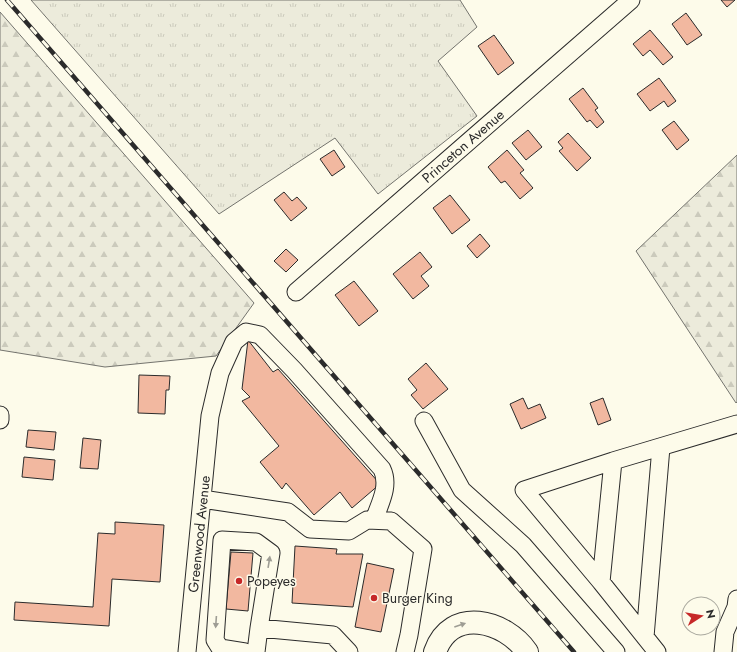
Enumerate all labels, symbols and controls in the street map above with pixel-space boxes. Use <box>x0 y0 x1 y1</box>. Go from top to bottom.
street label: Princeton Avenue <box>417 105 509 187</box>
street label: Greenwood Avenue <box>183 475 215 593</box>
one-way arrow <box>266 556 272 568</box>
place label: Popeyes <box>247 571 296 591</box>
marker: Popeyes <box>234 576 244 586</box>
place label: Burger King <box>382 588 453 608</box>
marker: Burger King <box>369 593 379 603</box>
north arrow <box>681 596 721 636</box>
text: N <box>702 608 720 620</box>
one-way arrow <box>213 616 220 628</box>
one-way arrow <box>455 621 467 627</box>

